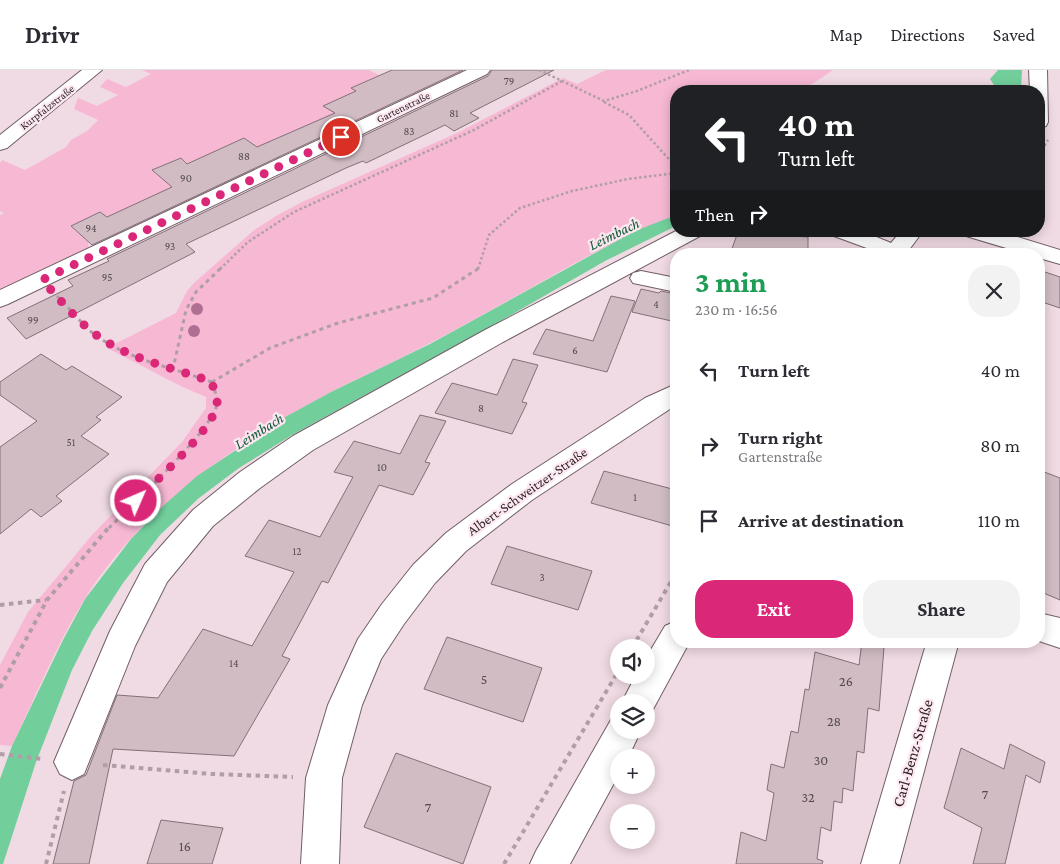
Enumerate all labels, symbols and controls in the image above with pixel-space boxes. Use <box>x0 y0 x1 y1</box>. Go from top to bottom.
text: Drivr <box>25 21 80 48</box>
text: Map <box>830 25 862 45</box>
text: Directions <box>890 25 965 45</box>
text: Saved <box>993 25 1035 45</box>
house number: 79 <box>504 75 514 87</box>
street label: Kurpfalzstraße <box>18 82 77 133</box>
street label: Gartenstraße <box>374 89 432 125</box>
icon: left <box>695 105 760 170</box>
text: 40 m <box>778 105 855 144</box>
house number: 81 <box>449 107 459 119</box>
pin <box>320 116 362 158</box>
icon: arrive <box>327 123 355 151</box>
house number: 83 <box>404 125 414 137</box>
text: Turn left <box>778 146 855 171</box>
house number: 88 <box>238 150 250 162</box>
house number: 90 <box>180 172 192 184</box>
icon: right <box>744 200 772 228</box>
text: Then <box>695 204 734 225</box>
water label: Leimbach <box>586 215 642 253</box>
house number: 94 <box>85 222 97 234</box>
house number: 93 <box>165 240 175 252</box>
text: 3 min <box>695 265 767 298</box>
button: close <box>968 265 1020 317</box>
house number: 95 <box>102 271 112 283</box>
house number: 4 <box>653 298 659 310</box>
text: 230 m · 16:56 <box>695 301 778 318</box>
house number: 99 <box>27 314 39 326</box>
house number: 6 <box>572 344 578 356</box>
icon: left <box>695 357 723 385</box>
text: Turn left <box>738 360 810 381</box>
text: 40 m <box>981 360 1020 381</box>
house number: 8 <box>478 402 484 414</box>
water label: Leimbach <box>232 410 286 452</box>
text: Turn right <box>738 427 823 448</box>
icon: right <box>695 432 723 460</box>
text: 80 m <box>980 435 1020 456</box>
house number: 51 <box>67 436 76 448</box>
street label: Albert-Schweitzer-Straße <box>464 444 590 538</box>
text: Gartenstraße <box>738 448 822 465</box>
house number: 10 <box>377 461 387 473</box>
position arrow <box>109 474 161 526</box>
house number: 1 <box>633 491 637 503</box>
icon: arrive <box>695 507 723 535</box>
text: Arrive at destination <box>738 510 904 531</box>
text: 110 m <box>978 510 1020 531</box>
house number: 12 <box>293 545 301 557</box>
house number: 3 <box>539 571 545 583</box>
button: Exit <box>695 580 853 638</box>
button: Share <box>863 580 1020 638</box>
map controls <box>610 639 655 849</box>
button: sound <box>610 639 655 684</box>
house number: 14 <box>229 657 239 669</box>
house number: 5 <box>481 671 487 687</box>
house number: 26 <box>839 673 853 689</box>
button: layers <box>610 694 655 739</box>
street label: Carl-Benz-Straße <box>889 698 936 809</box>
house number: 28 <box>827 713 841 729</box>
button: + <box>610 749 655 794</box>
house number: 30 <box>814 752 828 768</box>
house number: 7 <box>982 786 989 802</box>
house number: 32 <box>801 789 815 805</box>
house number: 7 <box>425 799 432 815</box>
button: − <box>610 804 655 849</box>
house number: 16 <box>179 838 191 854</box>

